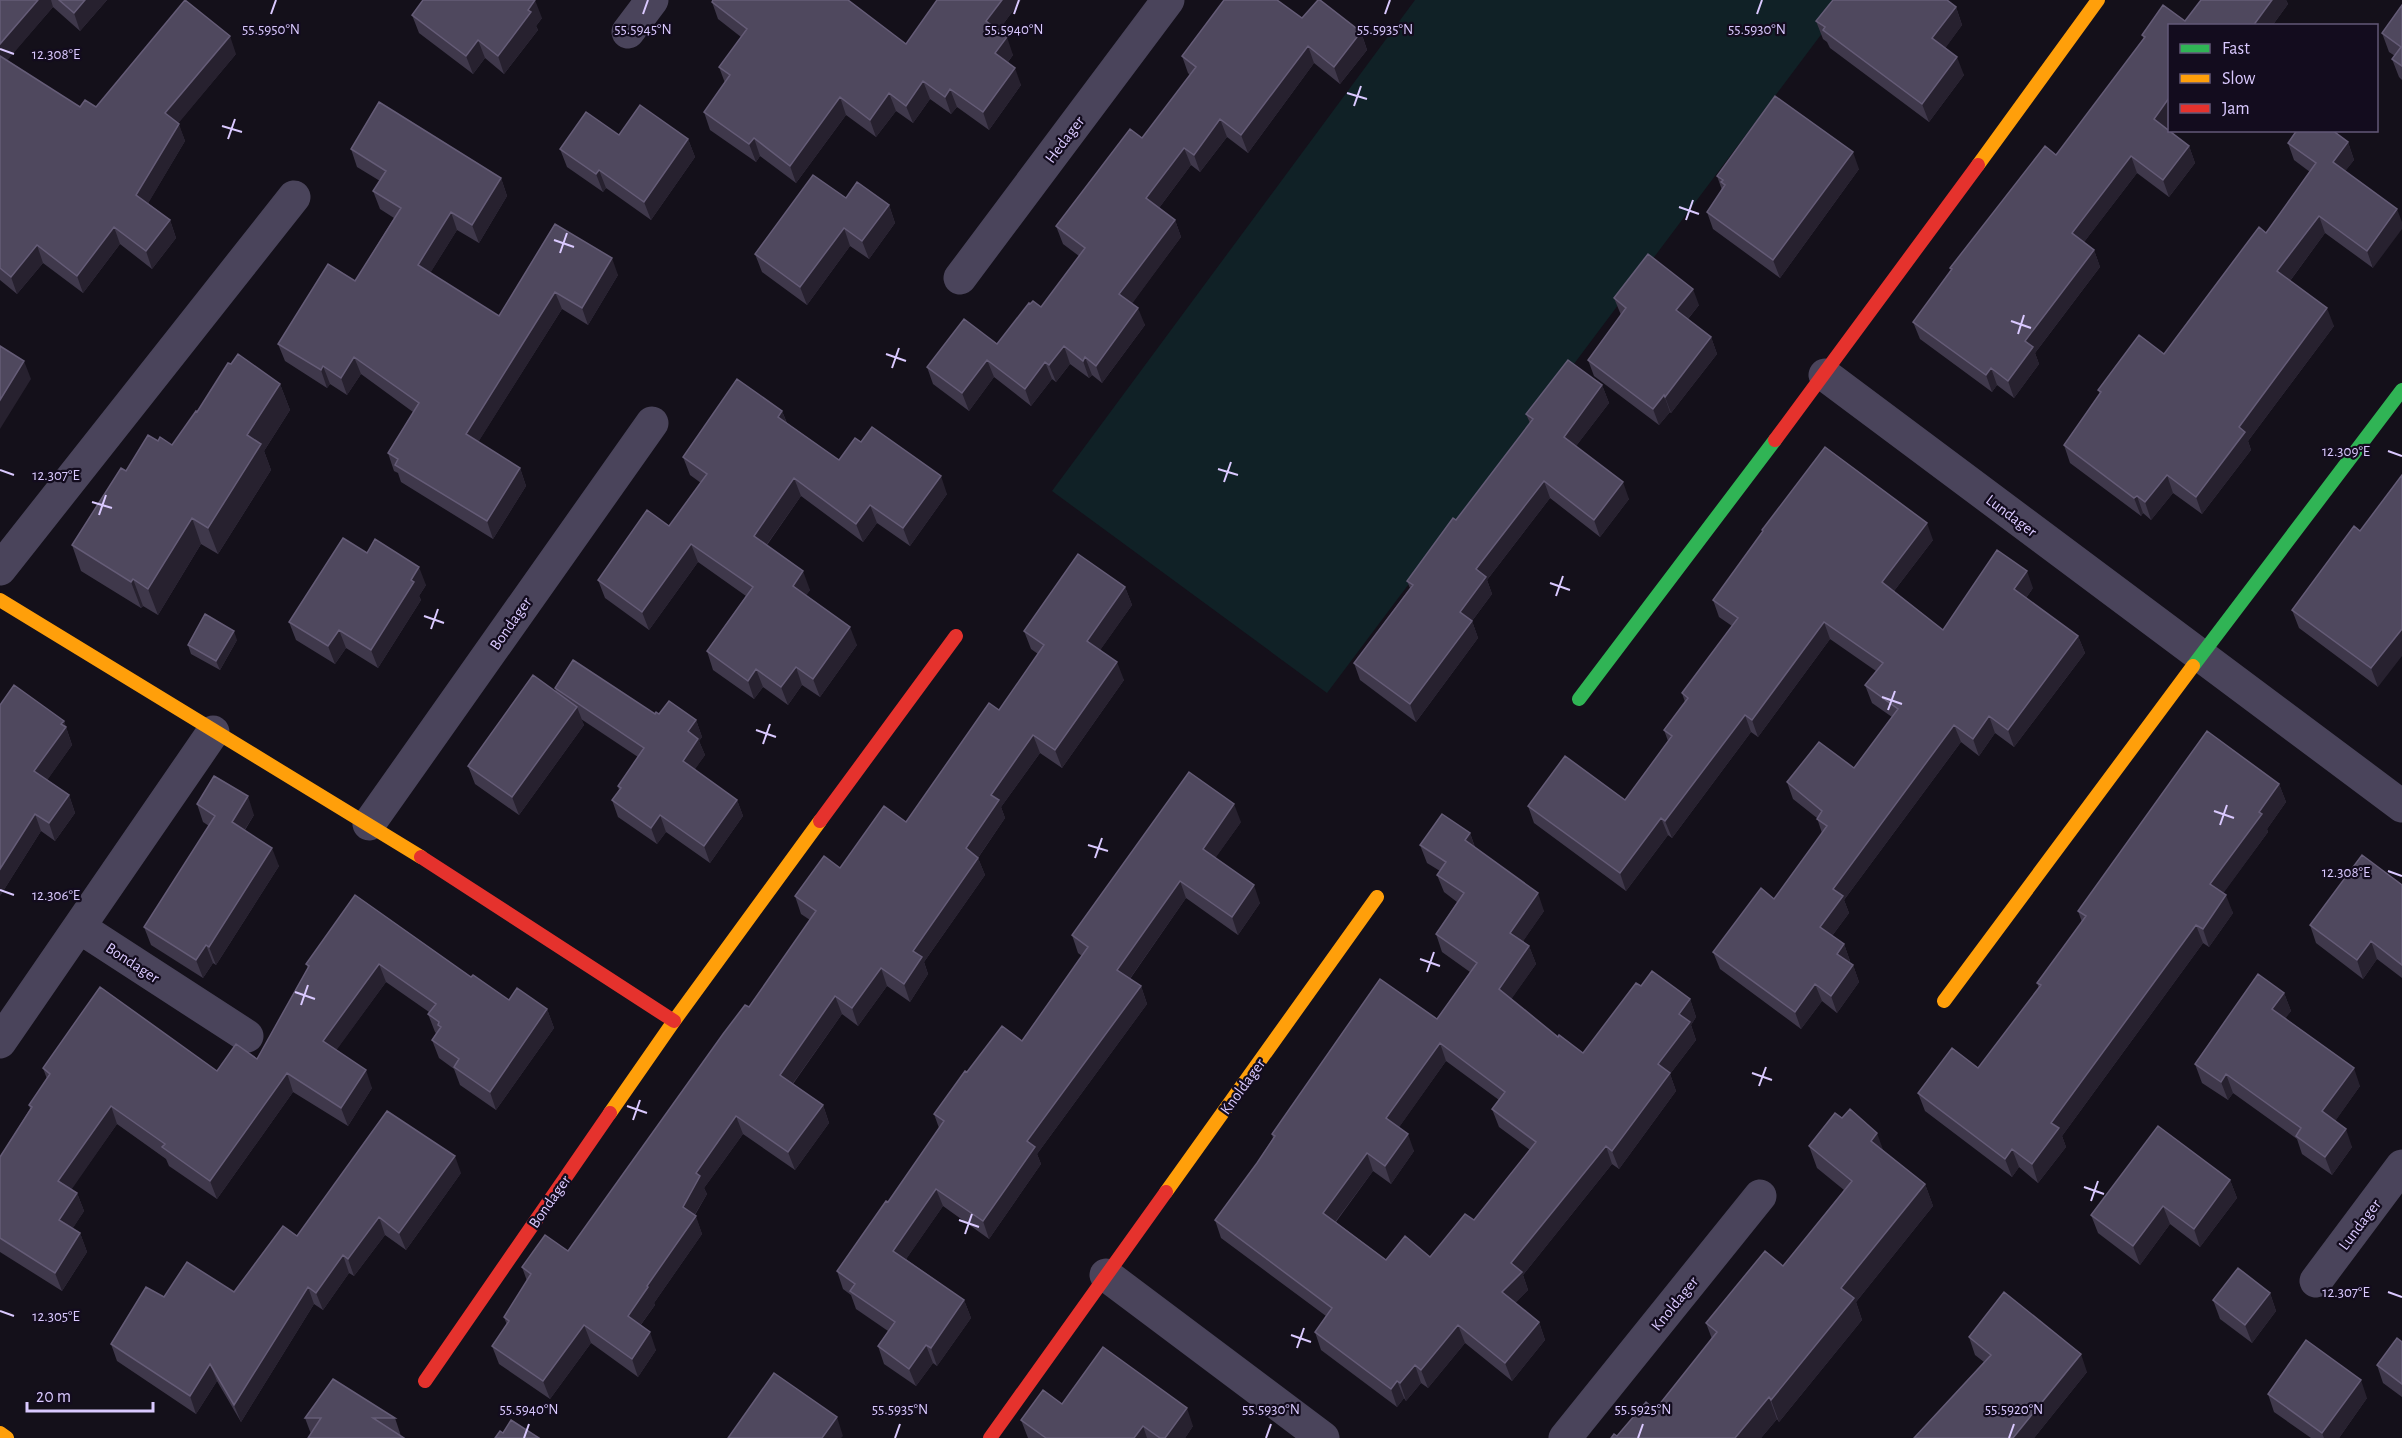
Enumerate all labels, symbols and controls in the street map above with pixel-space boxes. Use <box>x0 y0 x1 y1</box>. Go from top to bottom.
text: 55.5950°N <box>242 22 300 37</box>
text: 55.5945°N <box>614 22 672 37</box>
text: 55.5940°N <box>984 22 1044 37</box>
text: 55.5935°N <box>1357 22 1413 37</box>
text: 55.5930°N <box>1728 22 1786 37</box>
legend <box>2168 24 2378 132</box>
text: Fast <box>2222 40 2250 58</box>
text: 12.308°E <box>32 47 80 62</box>
text: Slow <box>2222 70 2255 88</box>
text: Jam <box>2222 100 2250 118</box>
street label: Hedager <box>1042 113 1088 166</box>
text: 12.309°E <box>2322 444 2370 459</box>
text: 12.307°E <box>32 468 80 483</box>
street label: Lundager <box>1983 492 2040 540</box>
street label: Bondager <box>487 594 535 653</box>
text: 12.308°E <box>2322 865 2370 880</box>
text: 12.306°E <box>32 888 80 903</box>
street label: Bondager <box>103 940 163 986</box>
street label: Knoldager <box>1217 1055 1269 1117</box>
street label: Bondager <box>526 1172 574 1231</box>
street label: Lundager <box>2336 1196 2384 1253</box>
street label: Knoldager <box>1648 1273 1702 1334</box>
text: 12.307°E <box>2322 1285 2370 1300</box>
text: 12.305°E <box>32 1309 80 1324</box>
scale bar <box>27 1375 153 1413</box>
text: 20 m <box>36 1388 71 1406</box>
text: 55.5940°N <box>499 1402 559 1417</box>
text: 55.5935°N <box>872 1402 928 1417</box>
text: 55.5930°N <box>1242 1402 1300 1417</box>
text: 55.5925°N <box>1614 1402 1672 1417</box>
text: 55.5920°N <box>1985 1402 2043 1417</box>

